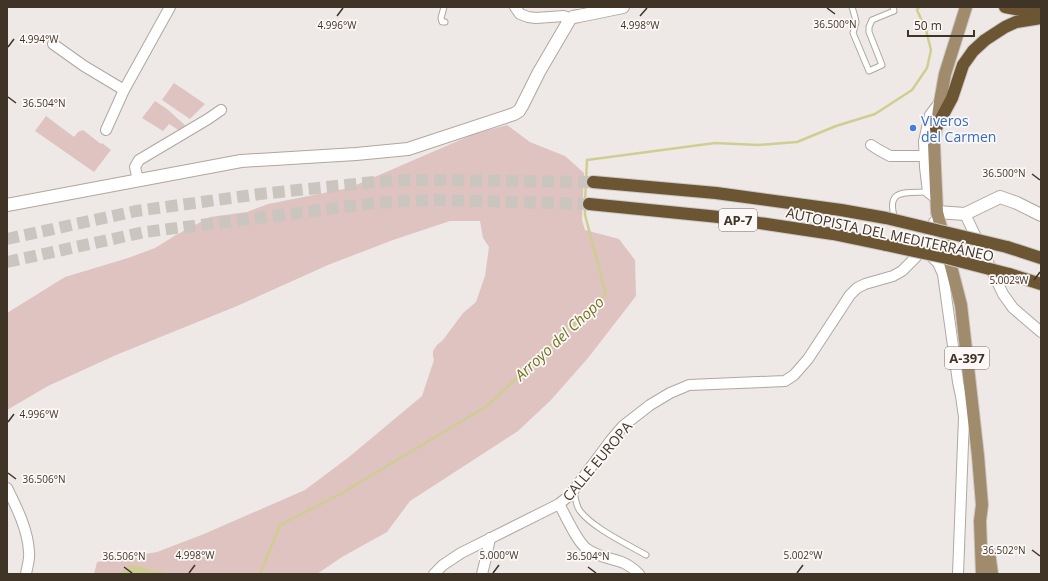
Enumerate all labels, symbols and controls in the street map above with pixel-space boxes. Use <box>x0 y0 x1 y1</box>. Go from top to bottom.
scale bar <box>908 12 974 38</box>
text: 36.500°N <box>813 17 857 31</box>
text: 50 m <box>914 17 942 34</box>
text: 4.996°W <box>317 18 357 32</box>
text: 4.998°W <box>620 18 660 32</box>
text: 4.994°W <box>19 32 59 46</box>
text: 36.504°N <box>22 96 66 110</box>
place label: Viveros del Carmen <box>921 111 996 146</box>
marker: Viveros del Carmen <box>908 123 918 133</box>
text: 36.500°N <box>982 166 1026 180</box>
street label: AUTOPISTA DEL MEDITERRÁNEO <box>784 203 996 265</box>
road number: AP-7 <box>719 209 757 231</box>
text: 5.002°W <box>989 273 1029 287</box>
water label: Arroyo del Chopo <box>509 292 608 385</box>
road number: A-397 <box>945 347 989 369</box>
text: 4.996°W <box>19 407 59 421</box>
street label: CALLE EUROPA <box>558 417 636 505</box>
text: 36.506°N <box>22 472 66 486</box>
text: 36.502°N <box>982 543 1026 557</box>
text: 4.998°W <box>175 548 215 562</box>
text: 5.000°W <box>479 548 519 562</box>
text: 5.002°W <box>783 548 823 562</box>
text: 36.506°N <box>102 549 146 563</box>
text: 36.504°N <box>566 549 610 563</box>

